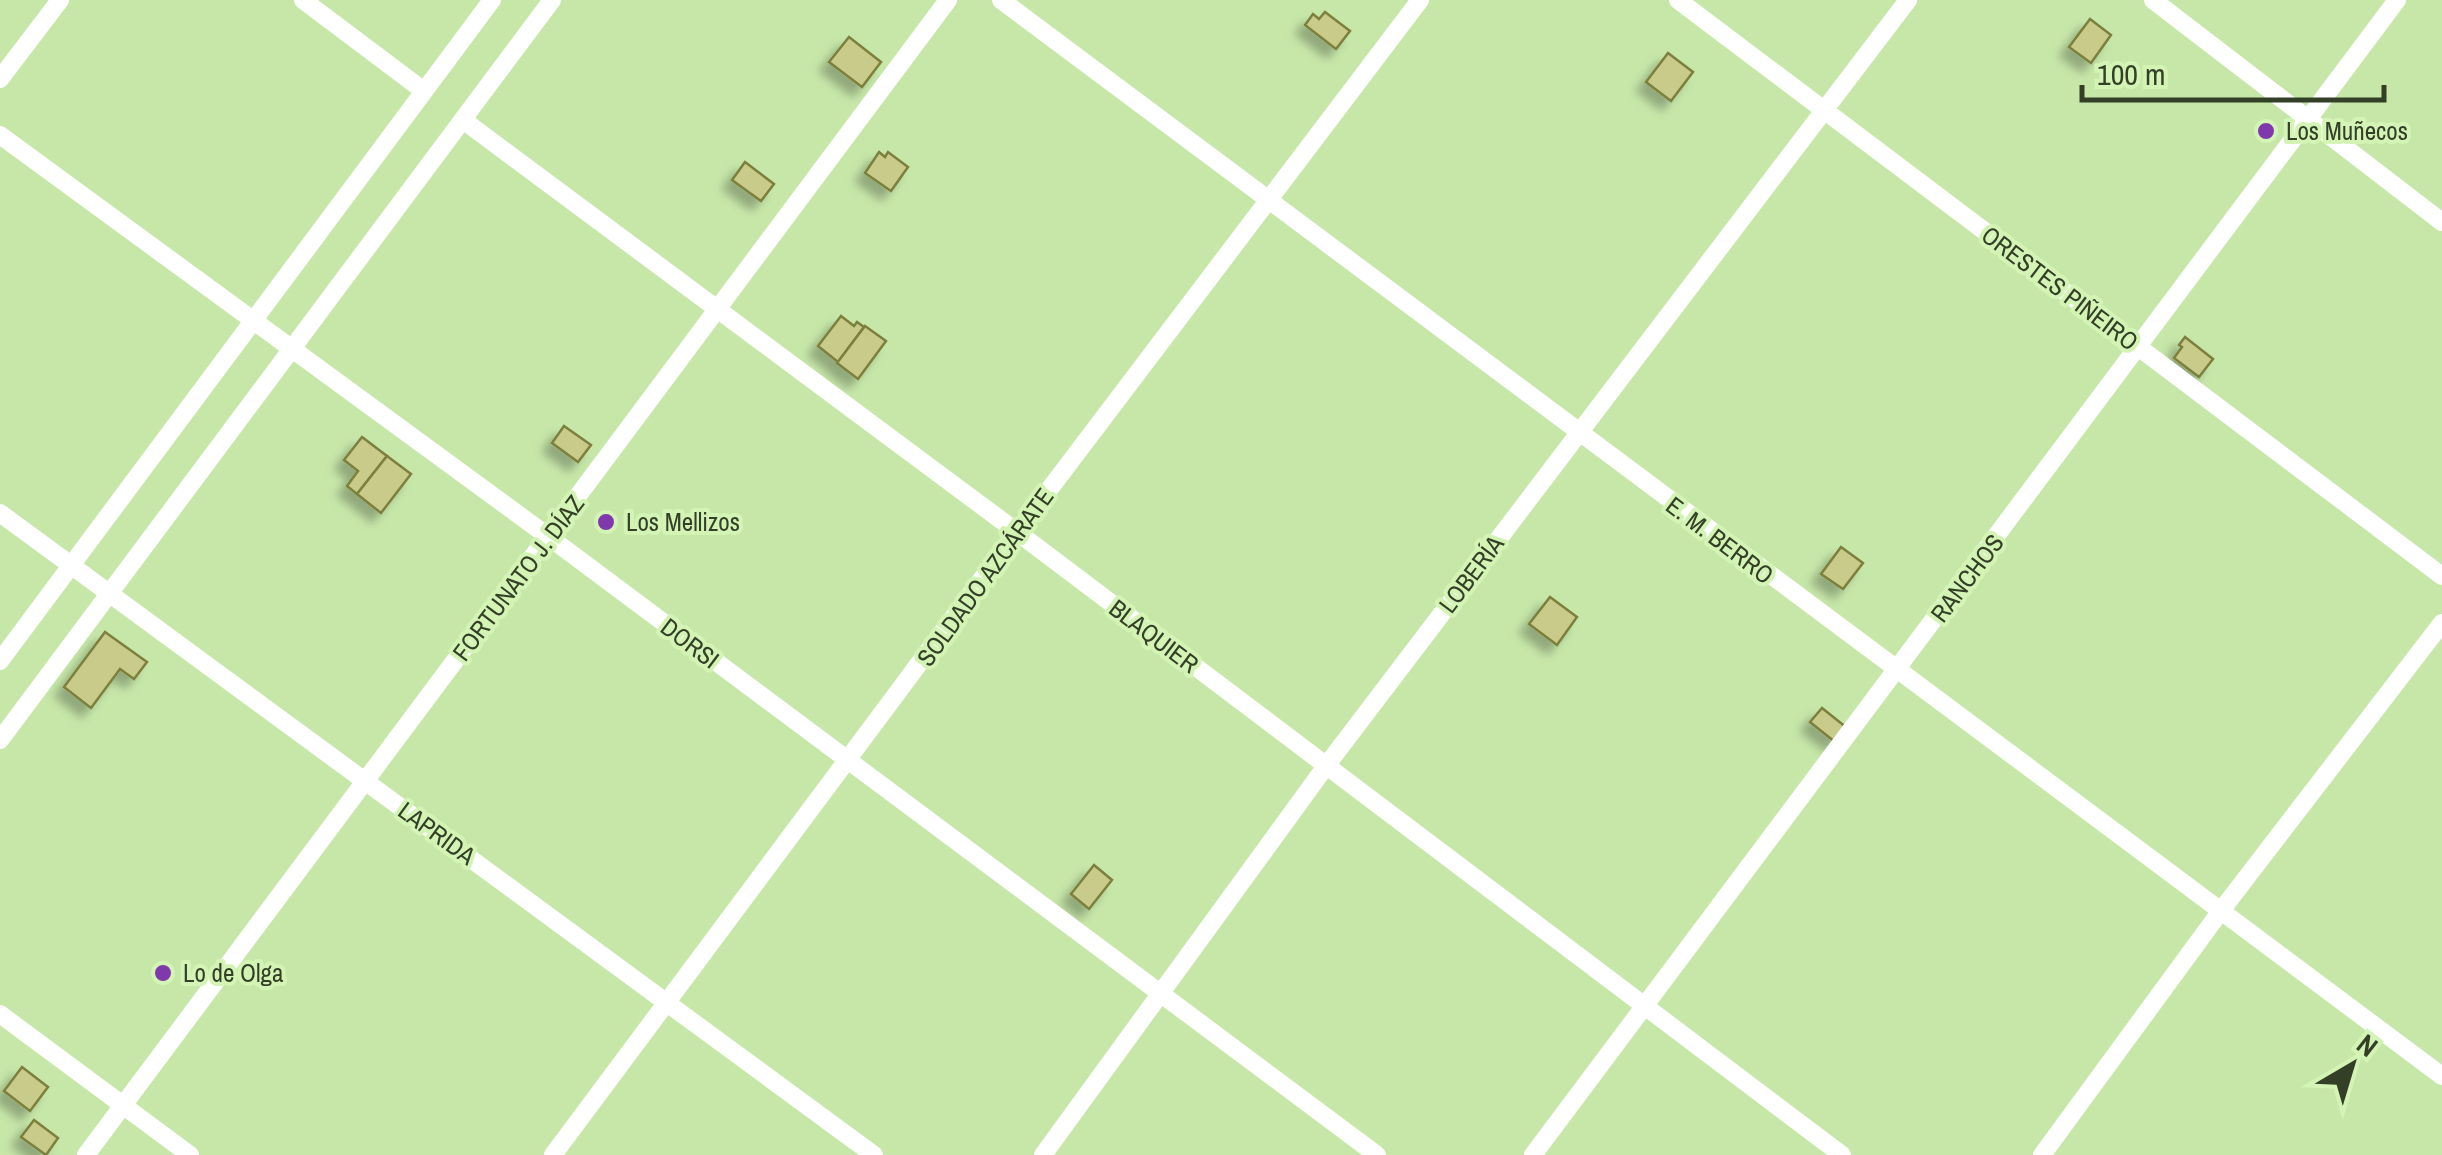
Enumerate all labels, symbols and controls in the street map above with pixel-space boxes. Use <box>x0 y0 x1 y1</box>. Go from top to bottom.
scale bar <box>2082 40 2384 102</box>
text: 100 m <box>2097 54 2165 94</box>
place label: Los Muñecos <box>2286 114 2408 148</box>
marker: Los Muñecos <box>2255 120 2277 142</box>
street label: ORESTES PIÑEIRO <box>1975 218 2145 358</box>
street label: SOLDADO AZCÁRATE <box>909 481 1061 673</box>
street label: FORTUNATO J. DÍAZ <box>444 488 592 668</box>
street label: E. M. BERRO <box>1659 488 1781 592</box>
place label: Los Mellizos <box>626 505 740 539</box>
marker: Los Mellizos <box>595 511 617 533</box>
street label: RANCHOS <box>1923 527 2011 629</box>
street label: LOBERÍA <box>1431 528 1512 620</box>
street label: BLAQUIER <box>1102 591 1206 681</box>
street label: DORSI <box>654 610 726 676</box>
street label: LAPRIDA <box>392 793 483 873</box>
place label: Lo de Olga <box>183 956 284 990</box>
marker: Lo de Olga <box>152 962 174 984</box>
north arrow <box>2302 1015 2402 1115</box>
text: N <box>2349 1025 2386 1065</box>

